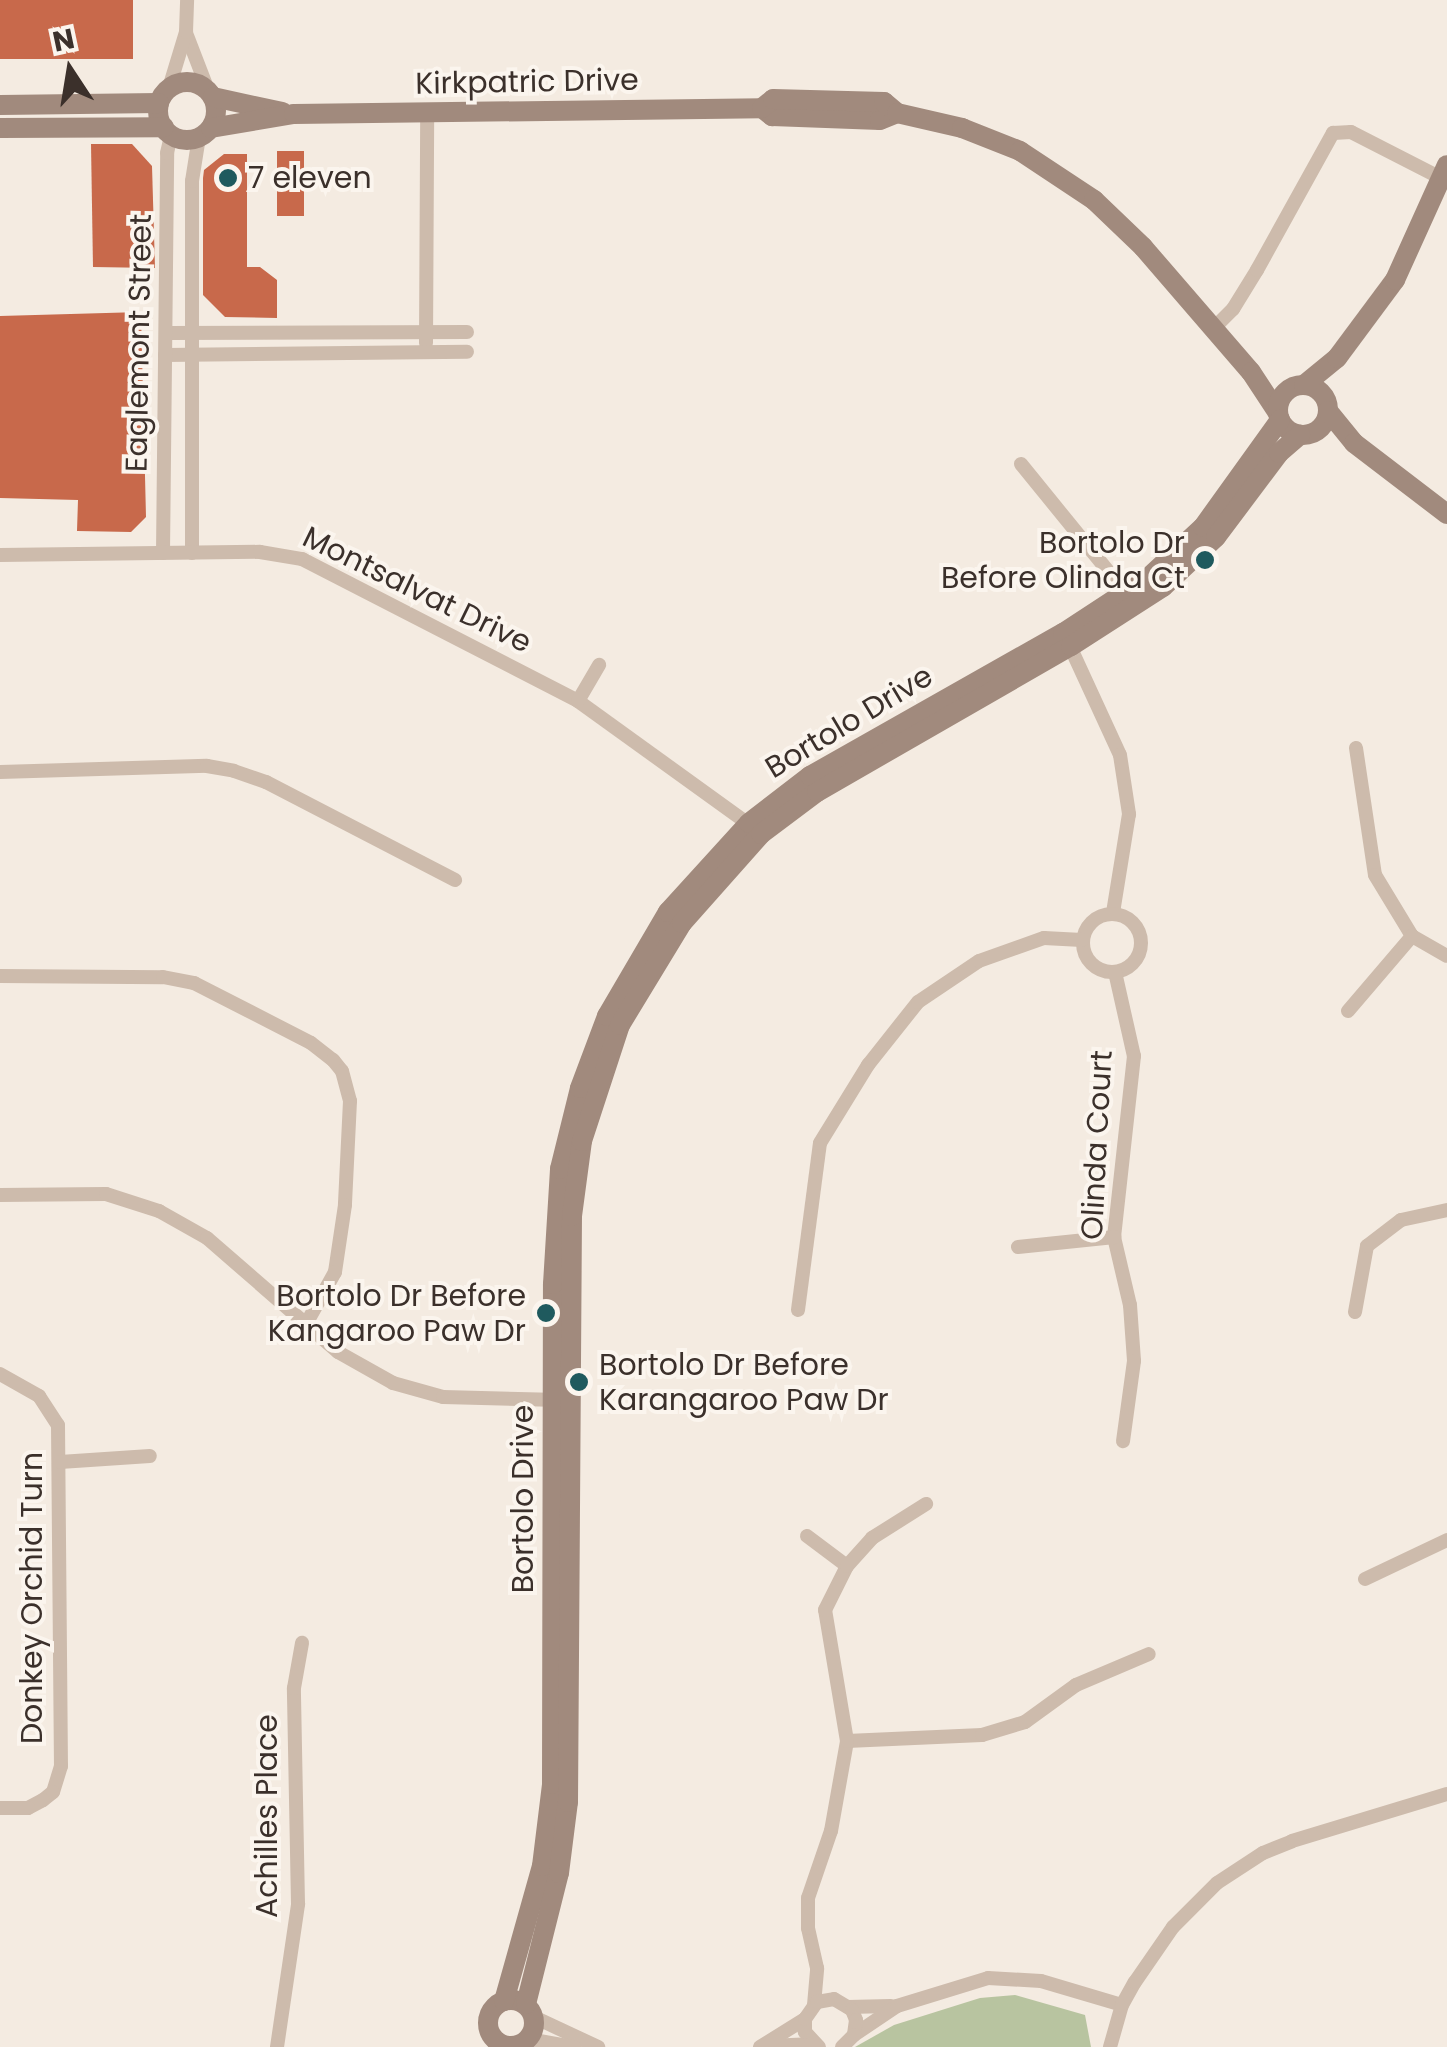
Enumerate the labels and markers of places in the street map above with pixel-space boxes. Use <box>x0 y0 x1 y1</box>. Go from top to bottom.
place label: 7 eleven <box>248 160 372 196</box>
marker: 7 eleven <box>217 167 239 189</box>
place label: Bortolo Dr Before Olinda Ct <box>941 525 1185 596</box>
marker: Bortolo Dr Before Olinda Ct <box>1194 549 1216 571</box>
place label: Bortolo Dr Before Kangaroo Paw Dr <box>268 1278 526 1348</box>
marker: Bortolo Dr Before Kangaroo Paw Dr <box>535 1302 557 1324</box>
place label: Bortolo Dr Before Karangaroo Paw Dr <box>599 1347 889 1418</box>
marker: Bortolo Dr Before Karangaroo Paw Dr <box>568 1371 590 1393</box>

